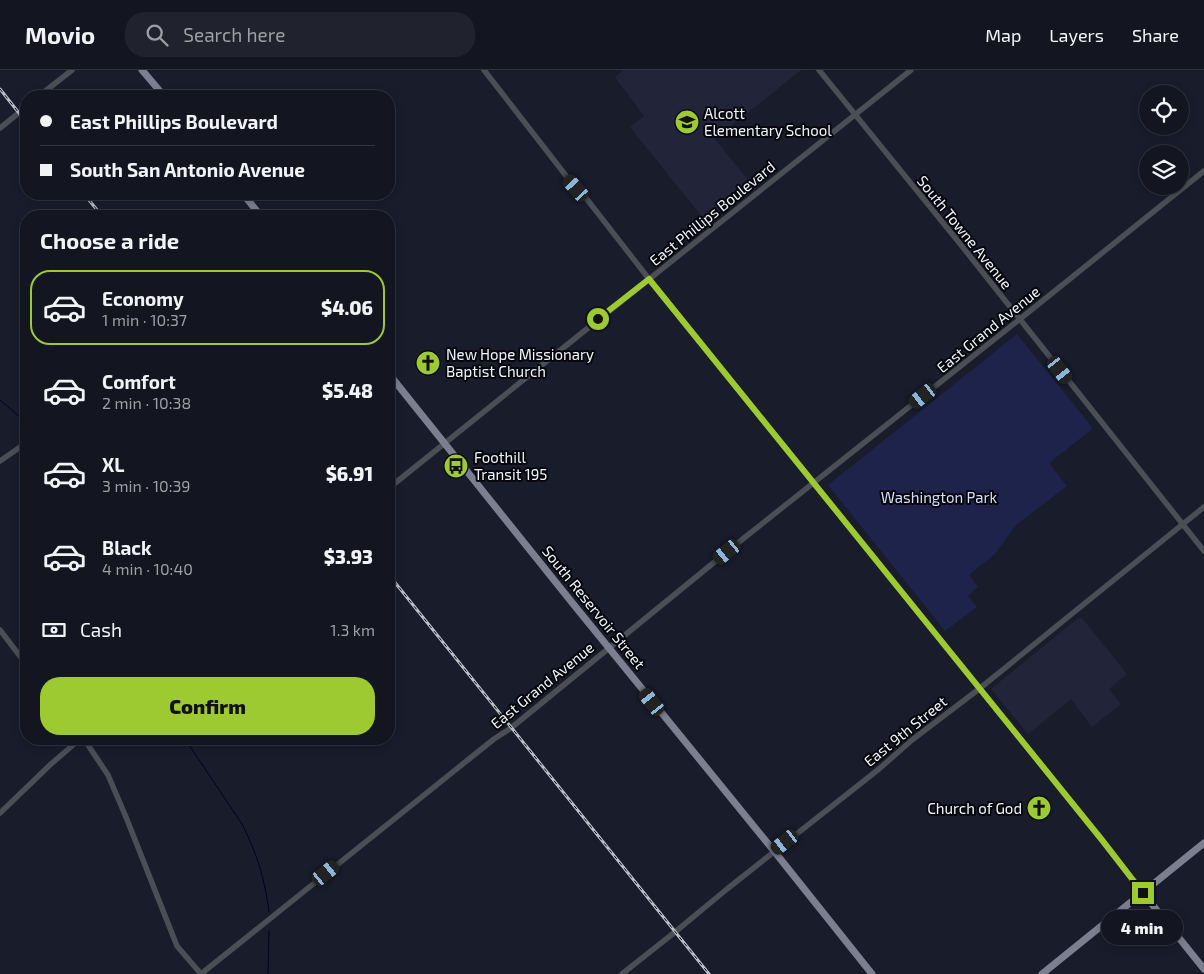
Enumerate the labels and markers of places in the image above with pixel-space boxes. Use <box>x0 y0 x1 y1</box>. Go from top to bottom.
place label: Alcott Elementary School <box>704 104 832 139</box>
school or university icon: Alcott Elementary School <box>674 109 700 135</box>
place label: New Hope Missionary Baptist Church <box>446 345 594 380</box>
church icon: New Hope Missionary Baptist Church <box>415 350 441 376</box>
place label: Foothill Transit 195 <box>474 448 547 483</box>
bus stop icon: Foothill Transit 195 <box>443 453 469 479</box>
church icon: Church of God <box>1026 795 1052 821</box>
place label: Church of God <box>927 799 1022 817</box>

